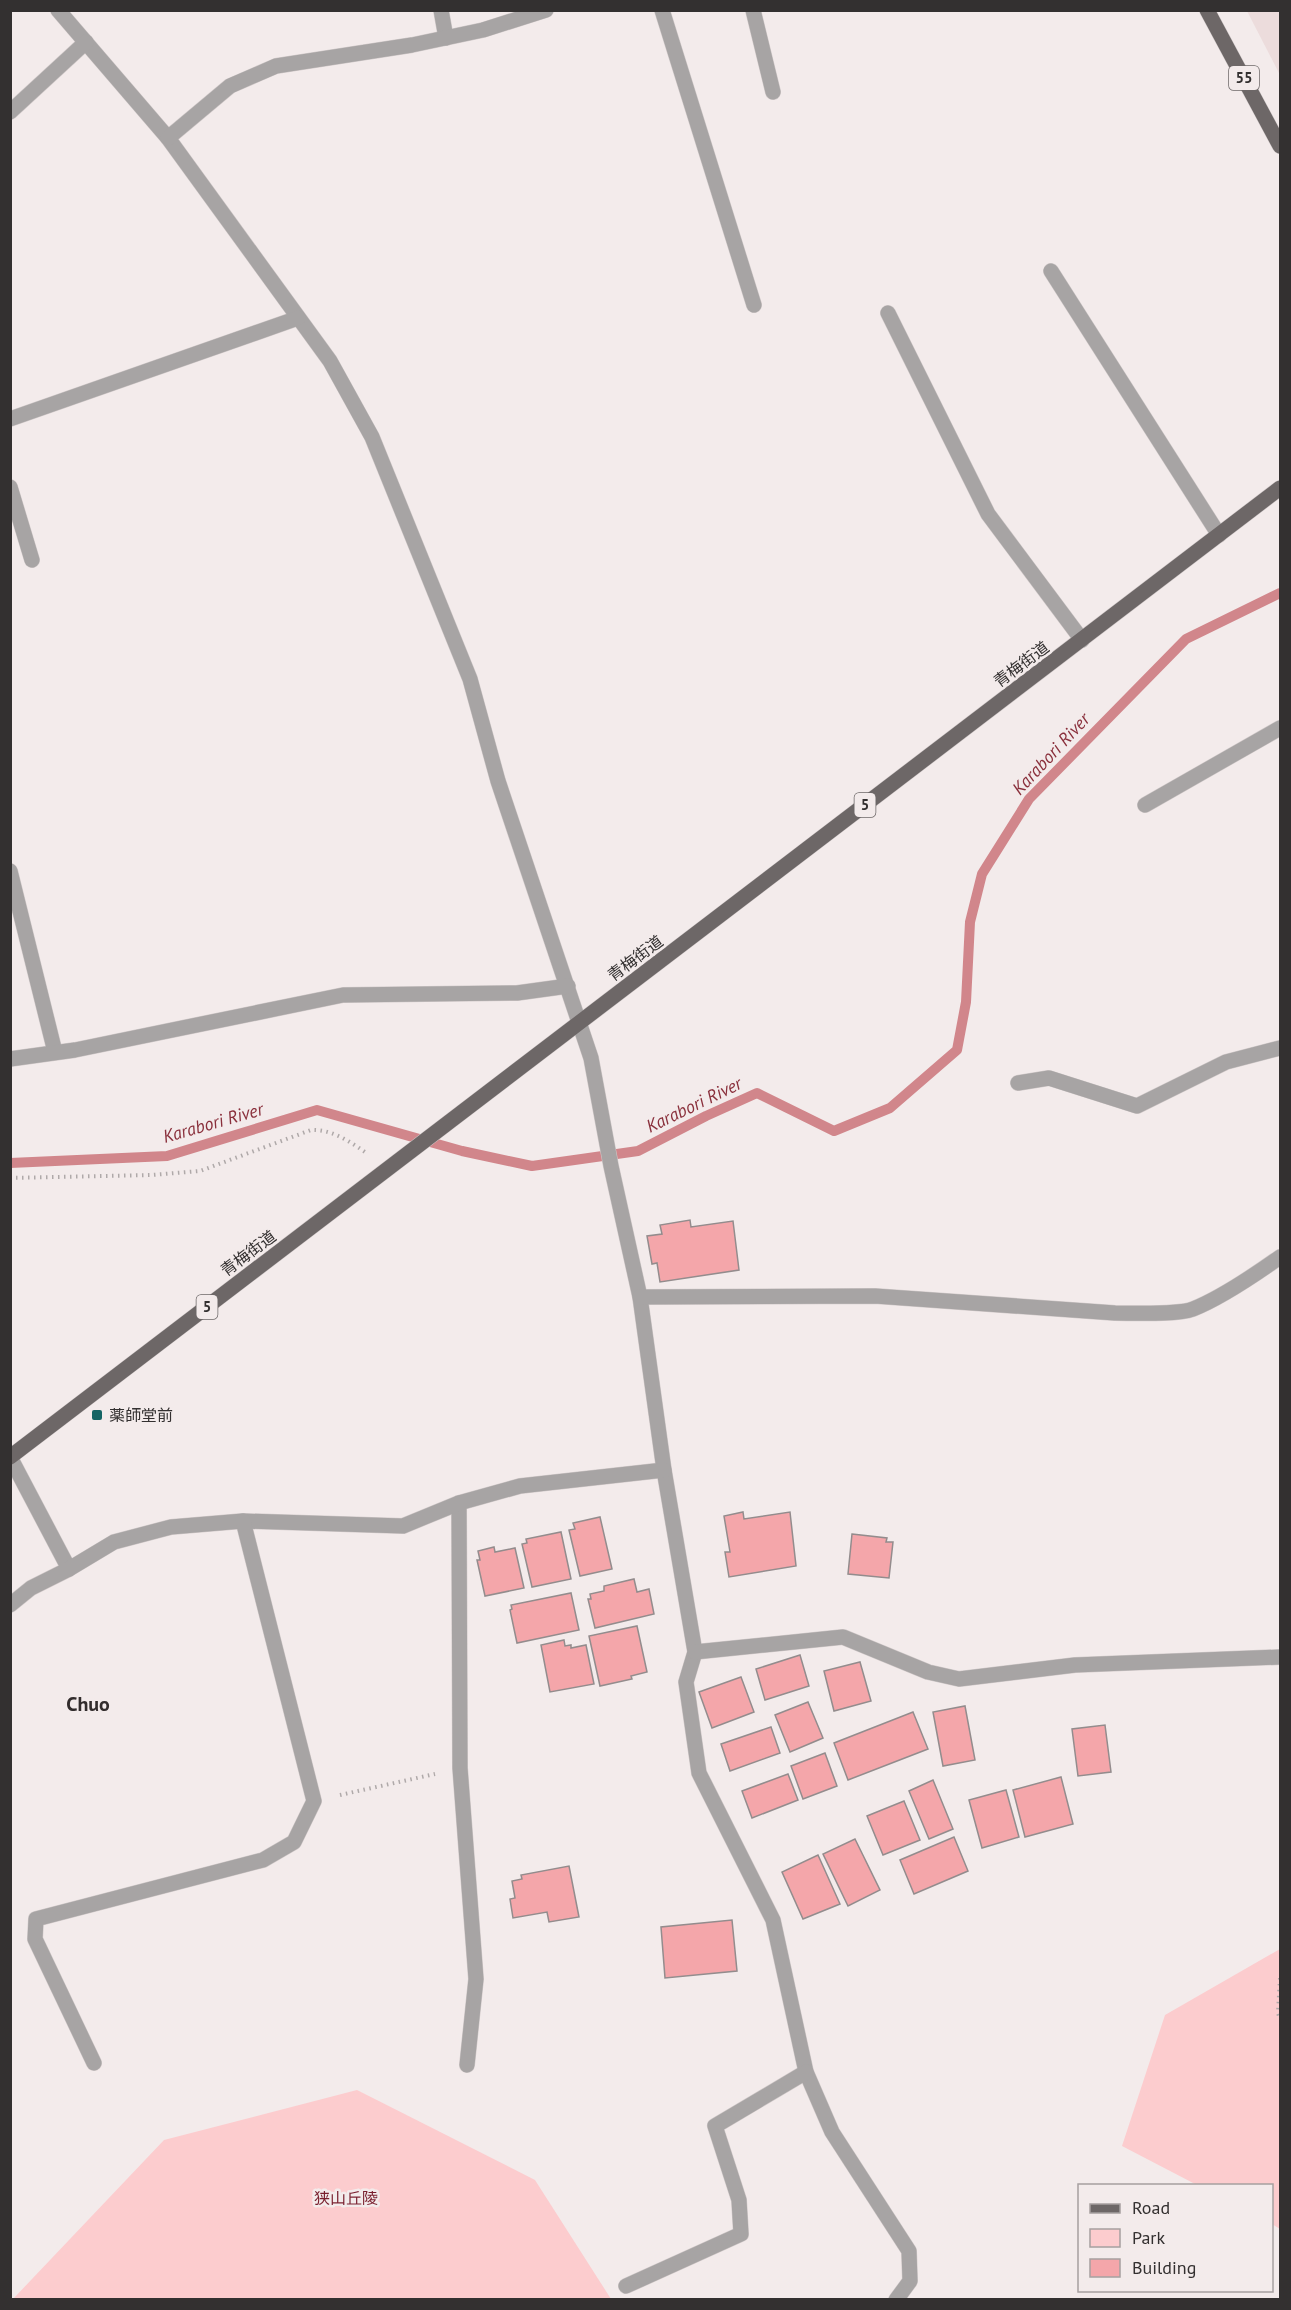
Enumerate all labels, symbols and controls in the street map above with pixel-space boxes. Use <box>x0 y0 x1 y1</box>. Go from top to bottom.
road number: 55 <box>1229 66 1259 90</box>
street label: 青梅街道 <box>989 637 1053 691</box>
water label: Karabori River <box>1007 707 1095 799</box>
road number: 5 <box>854 793 876 817</box>
street label: 青梅街道 <box>603 931 667 985</box>
water label: Karabori River <box>642 1071 746 1138</box>
water label: Karabori River <box>160 1097 267 1148</box>
street label: 青梅街道 <box>216 1226 280 1280</box>
road number: 5 <box>196 1295 218 1319</box>
place label: 薬師堂前 <box>109 1405 173 1425</box>
marker: 薬師堂前 <box>90 1408 104 1422</box>
district label: Chuo <box>66 1691 110 1717</box>
legend <box>1078 2184 1273 2292</box>
park label: 狭山丘陵 <box>314 2188 378 2208</box>
text: Road <box>1132 2196 1170 2219</box>
text: Park <box>1132 2226 1165 2249</box>
text: Building <box>1132 2256 1196 2279</box>

